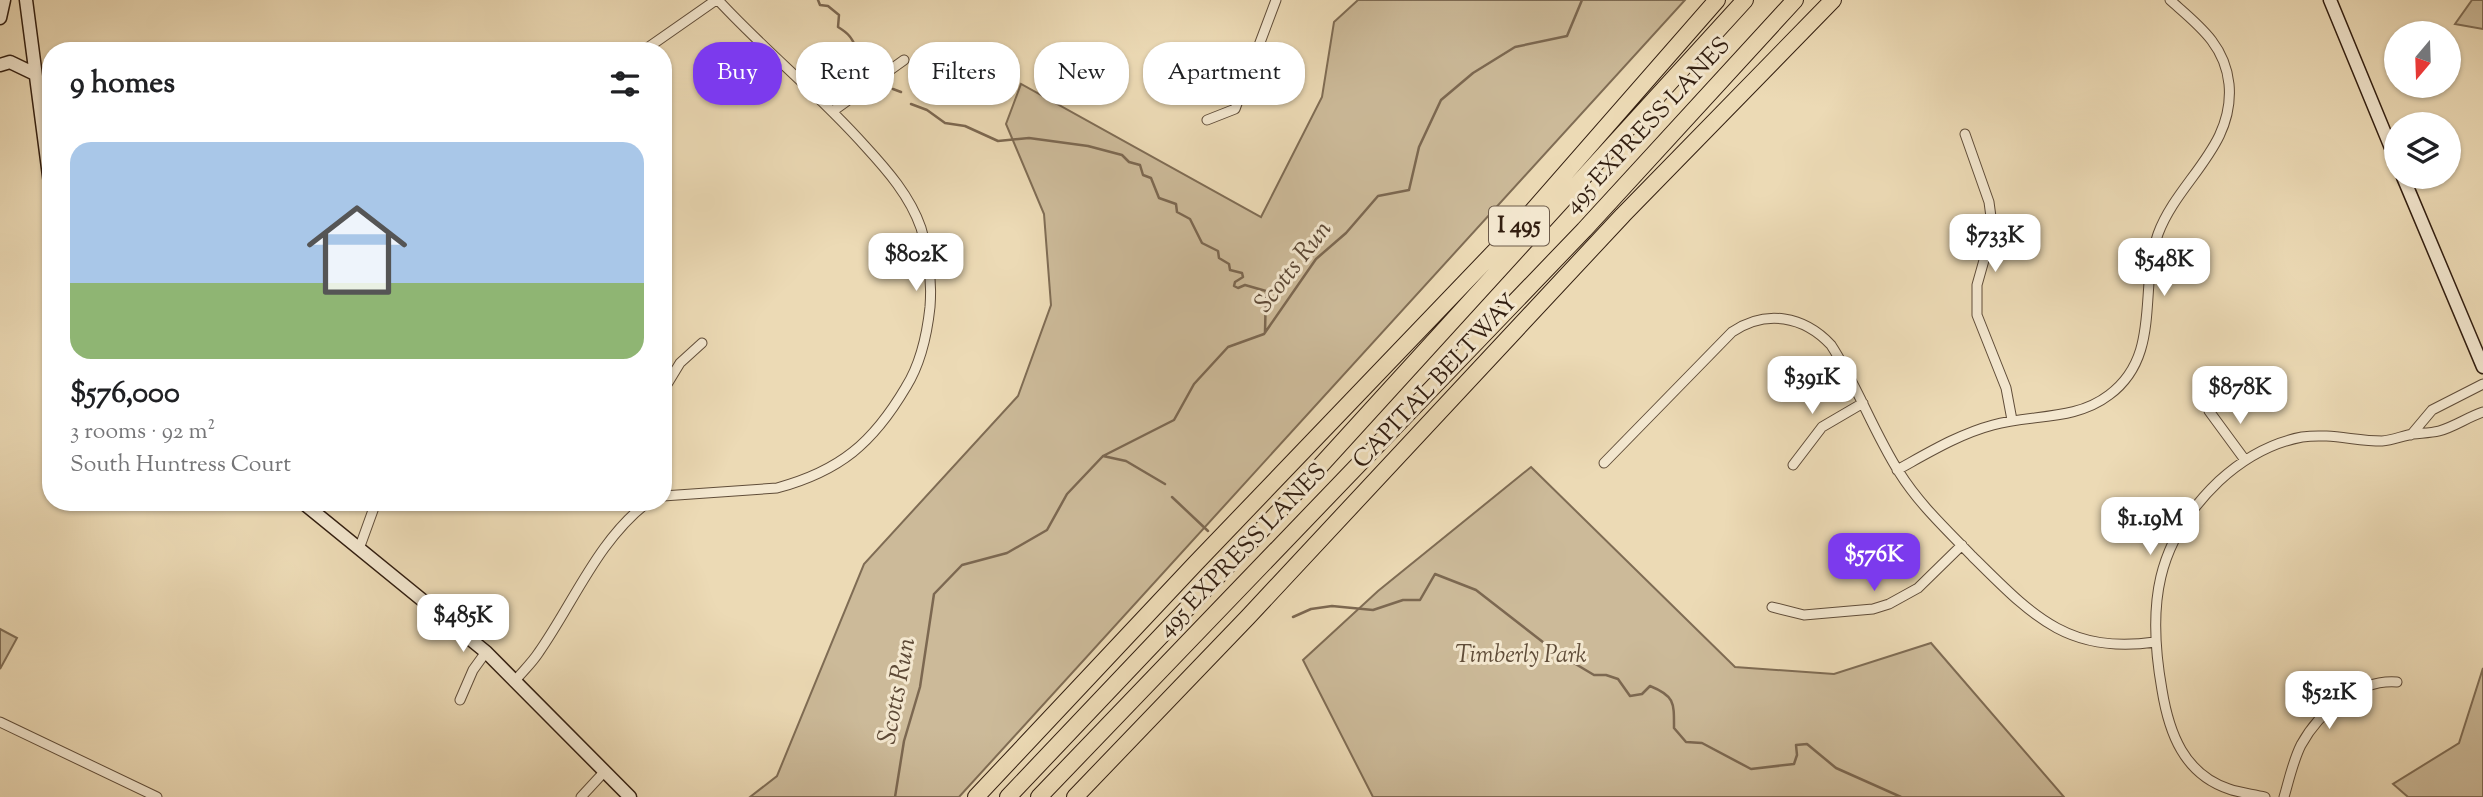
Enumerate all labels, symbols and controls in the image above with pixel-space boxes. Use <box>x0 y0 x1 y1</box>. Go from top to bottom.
north arrow <box>2384 21 2460 98</box>
map controls <box>2384 21 2461 189</box>
street label: 495 EXPRESS LANES <box>1557 30 1739 222</box>
chip: Buy <box>693 42 782 105</box>
chip: Rent <box>796 42 894 105</box>
chip: Filters <box>908 42 1020 105</box>
chip: New <box>1034 42 1129 105</box>
chip: Apartment <box>1143 42 1305 105</box>
text: 9 homes <box>70 63 175 106</box>
icon: filters <box>606 65 644 103</box>
button: layers <box>2384 112 2461 189</box>
icon: home <box>294 187 420 313</box>
road number: I 495 <box>1489 206 1549 246</box>
water label: Scotts Run <box>1246 213 1342 321</box>
pin: $733K <box>1946 215 2044 274</box>
text: $733K <box>1965 220 2025 253</box>
pin: $802K <box>867 233 965 293</box>
pin: $548K <box>2115 238 2213 298</box>
text: $802K <box>884 239 948 272</box>
text: $548K <box>2134 244 2194 277</box>
street label: CAPITAL BELTWAY <box>1346 287 1526 477</box>
pin: $391K <box>1763 356 1861 416</box>
text: $391K <box>1784 362 1841 395</box>
pin: $878K <box>2191 366 2289 426</box>
text: $878K <box>2208 372 2272 405</box>
text: $576,000 <box>70 373 180 416</box>
text: 3 rooms · 92 m² <box>70 416 215 449</box>
text: South Huntress Court <box>70 449 291 482</box>
street label: 495 EXPRESS LANES <box>1151 456 1335 646</box>
pin: $1.19M <box>2093 498 2207 557</box>
text: $1.19M <box>2117 503 2183 536</box>
pin: $576K <box>1825 534 1923 593</box>
text: $576K <box>1844 539 1904 572</box>
pin: $485K <box>414 594 512 654</box>
text: $485K <box>433 600 493 633</box>
water label: Scotts Run <box>870 634 926 747</box>
park label: Timberly Park <box>1455 639 1587 673</box>
pin: $521K <box>2280 672 2378 731</box>
text: $521K <box>2301 677 2357 710</box>

